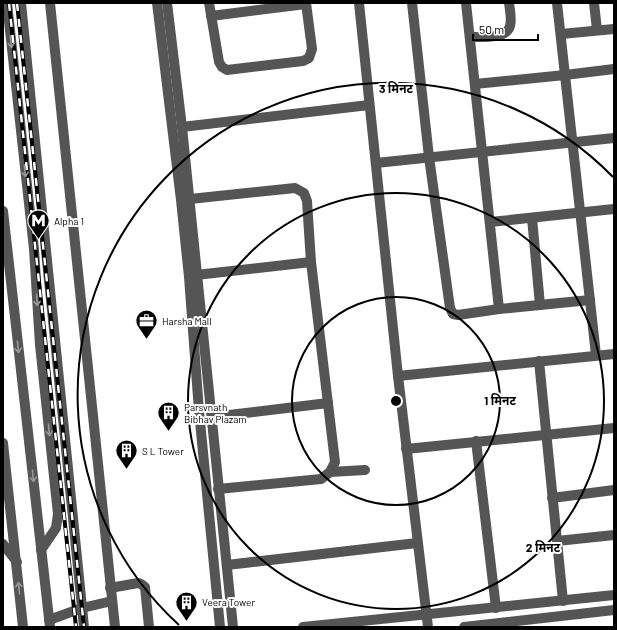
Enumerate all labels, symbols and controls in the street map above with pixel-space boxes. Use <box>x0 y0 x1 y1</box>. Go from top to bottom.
scale bar <box>473 16 538 42</box>
text: 50 m <box>479 22 504 36</box>
one-way arrow <box>8 35 15 48</box>
text: 3 मिनट <box>379 81 414 95</box>
one-way arrow <box>21 164 29 177</box>
metro station icon: Alpha 1 <box>26 208 52 241</box>
place label: Alpha 1 <box>54 215 84 227</box>
one-way arrow <box>33 294 41 307</box>
office icon: Harsha Mall <box>133 308 159 341</box>
place label: Harsha Mall <box>162 315 211 327</box>
one-way arrow <box>14 340 22 353</box>
text: 1 मिनट <box>484 393 516 407</box>
centre of rings <box>389 394 403 408</box>
building icon: Parsvnath Bibhav Plazam <box>155 400 181 433</box>
place label: Parsvnath Bibhav Plazam <box>184 401 247 425</box>
one-way arrow <box>45 423 53 436</box>
building icon: S L Tower <box>113 438 139 471</box>
place label: S L Tower <box>142 445 184 457</box>
one-way arrow <box>29 469 36 482</box>
text: 2 मिनट <box>526 540 561 554</box>
one-way arrow <box>15 582 23 595</box>
building icon: Veera Tower <box>174 589 200 622</box>
place label: Veera Tower <box>202 596 255 608</box>

